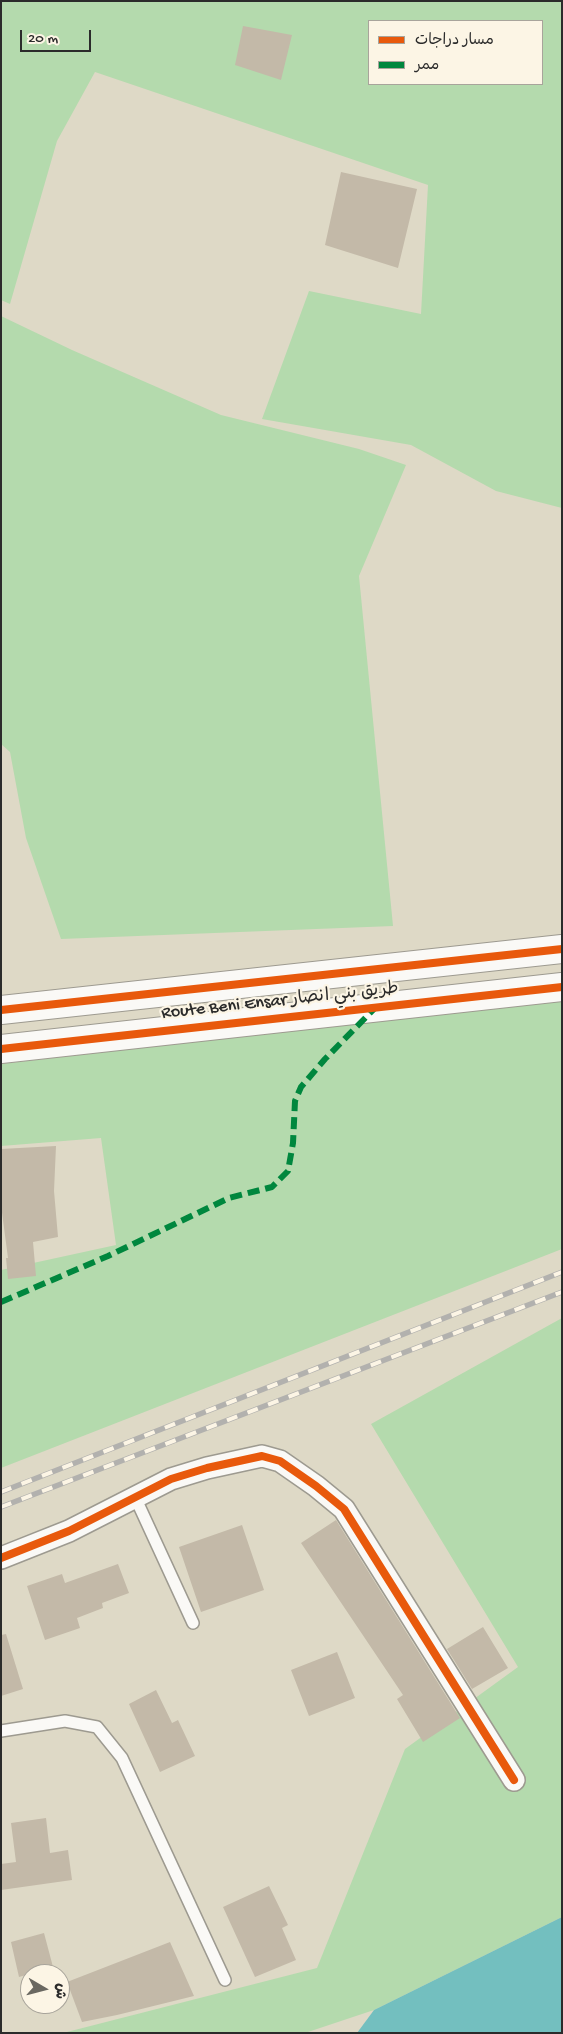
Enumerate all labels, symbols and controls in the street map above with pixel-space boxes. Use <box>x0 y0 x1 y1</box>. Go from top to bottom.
scale bar <box>22 20 94 52</box>
legend <box>368 20 543 85</box>
text: 20 m <box>28 30 58 48</box>
text: مسار دراجات <box>415 32 494 50</box>
text: ممر <box>415 57 439 75</box>
street label: Route Beni Ensar طريق بني انصار <box>160 979 400 1025</box>
north arrow <box>20 1964 70 2014</box>
text: ش <box>50 1982 69 2000</box>

